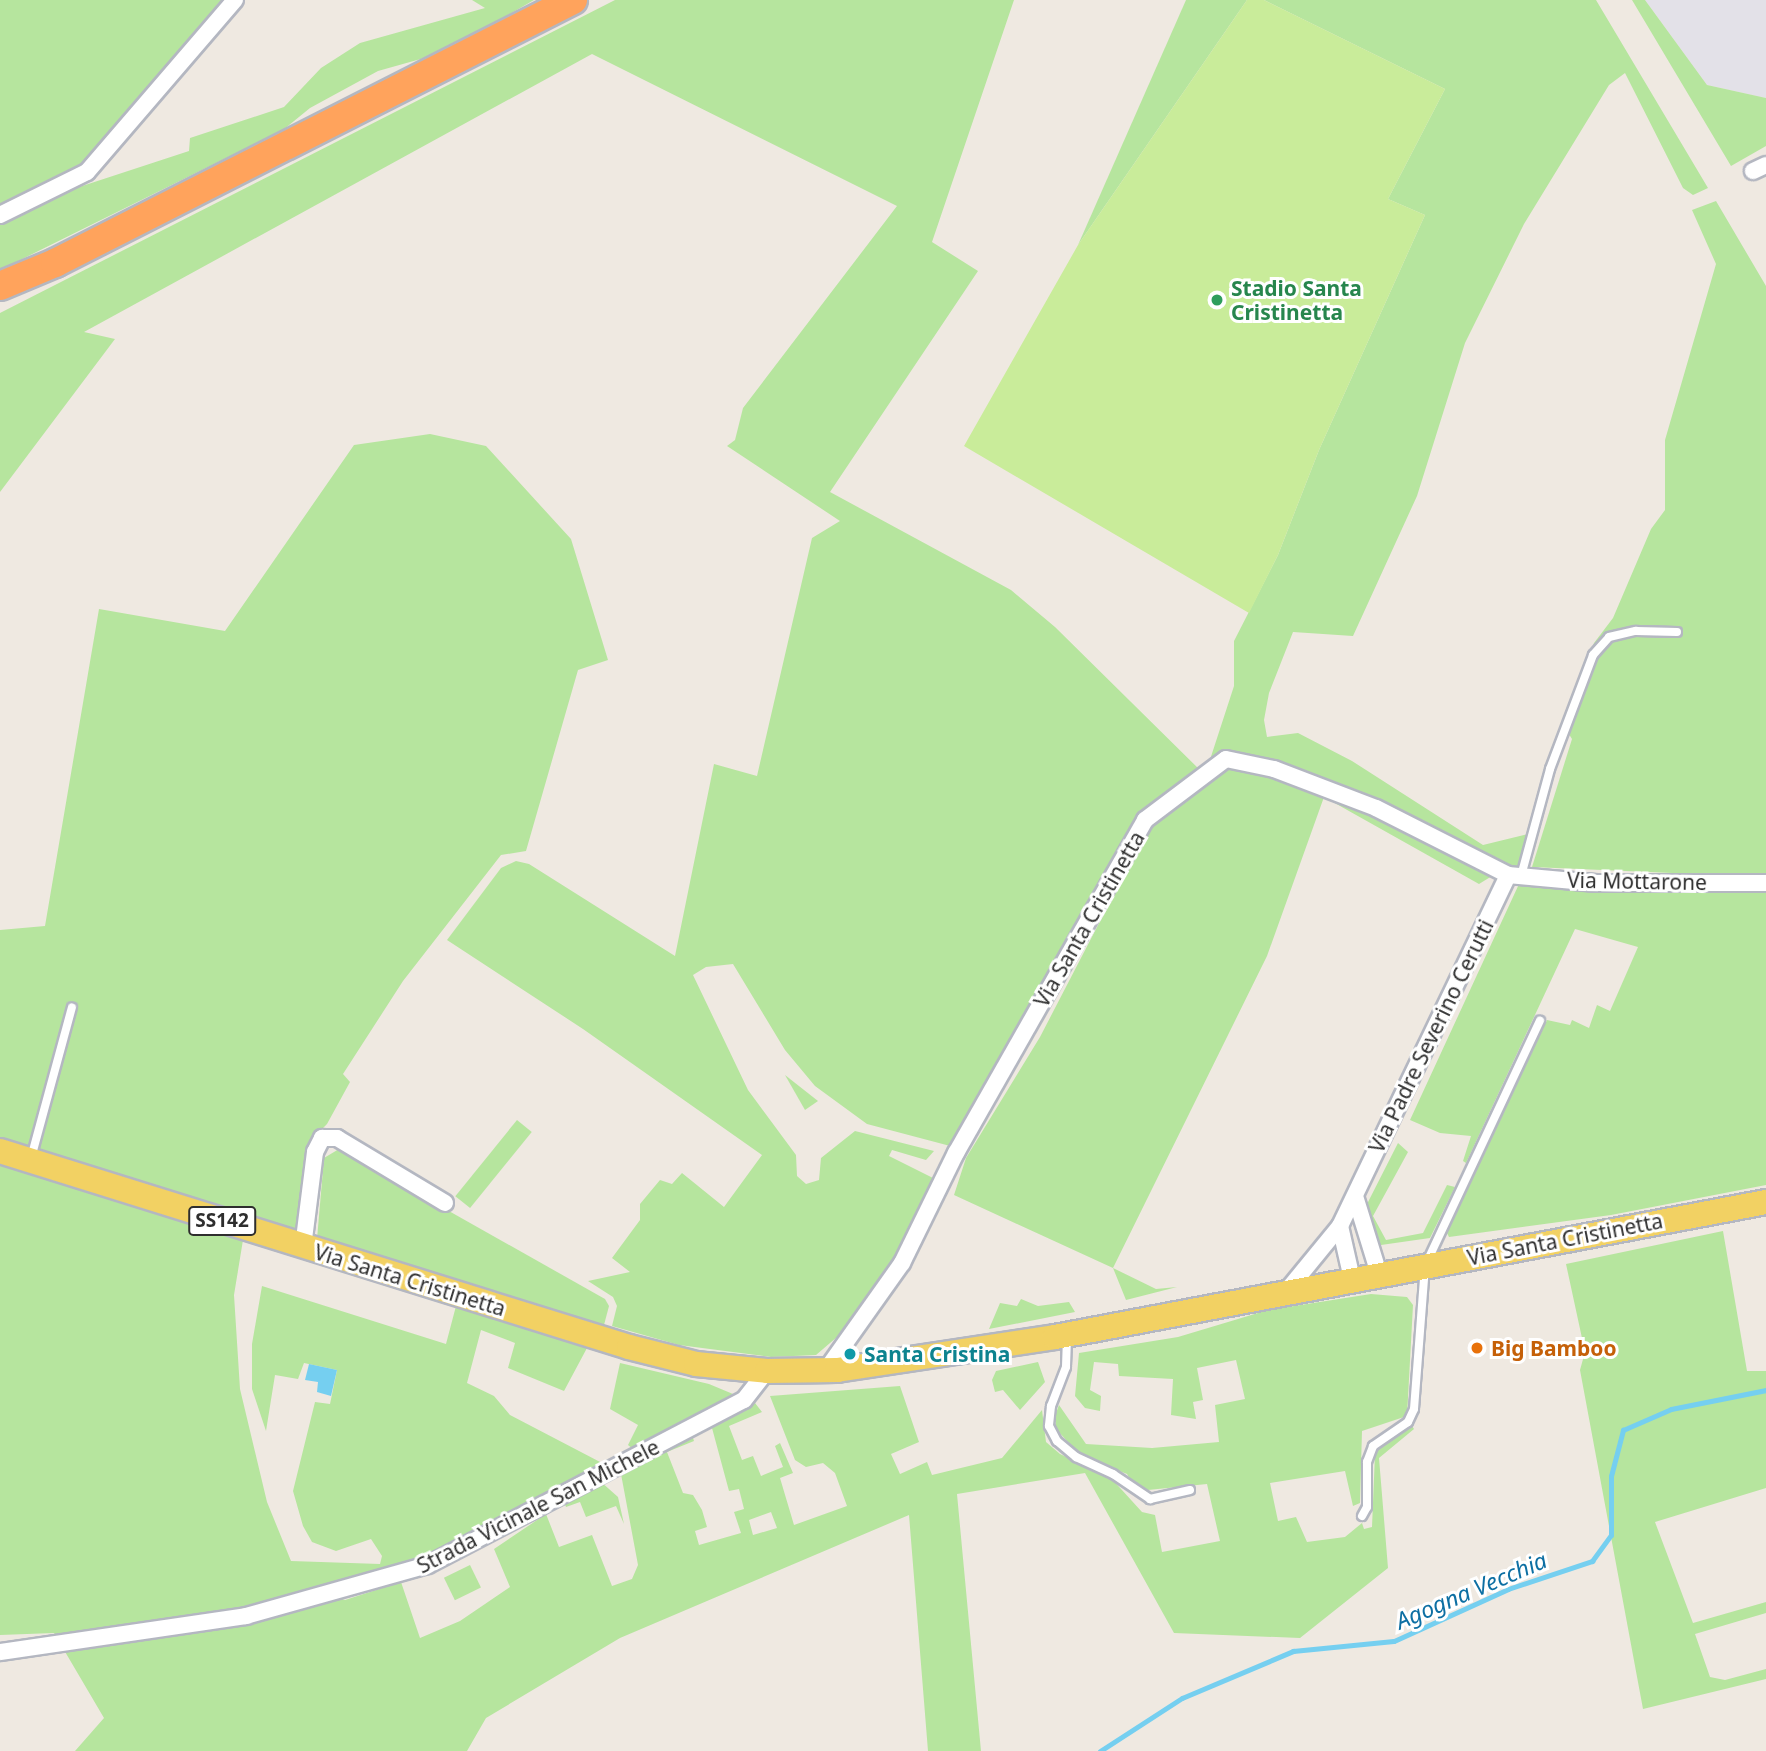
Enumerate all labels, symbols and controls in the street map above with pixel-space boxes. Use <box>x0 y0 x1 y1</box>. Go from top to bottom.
place label: Stadio Santa Cristinetta <box>1231 275 1362 325</box>
marker: Stadio Santa Cristinetta <box>1209 292 1225 308</box>
street label: Via Santa Cristinetta <box>1028 827 1150 1011</box>
street label: Via Mottarone <box>1567 867 1707 895</box>
street label: Via Padre Severino Cerutti <box>1364 915 1498 1157</box>
road number: SS142 <box>187 1205 257 1236</box>
street label: Via Santa Cristinetta <box>1465 1208 1665 1270</box>
street label: Via Santa Cristinetta <box>311 1239 509 1321</box>
place label: Big Bamboo <box>1491 1335 1617 1361</box>
marker: Big Bamboo <box>1469 1340 1485 1356</box>
place label: Santa Cristina <box>864 1341 1010 1367</box>
marker: Santa Cristina <box>842 1346 858 1362</box>
street label: Strada Vicinale San Michele <box>413 1434 663 1578</box>
water label: Agogna Vecchia <box>1391 1546 1551 1634</box>

